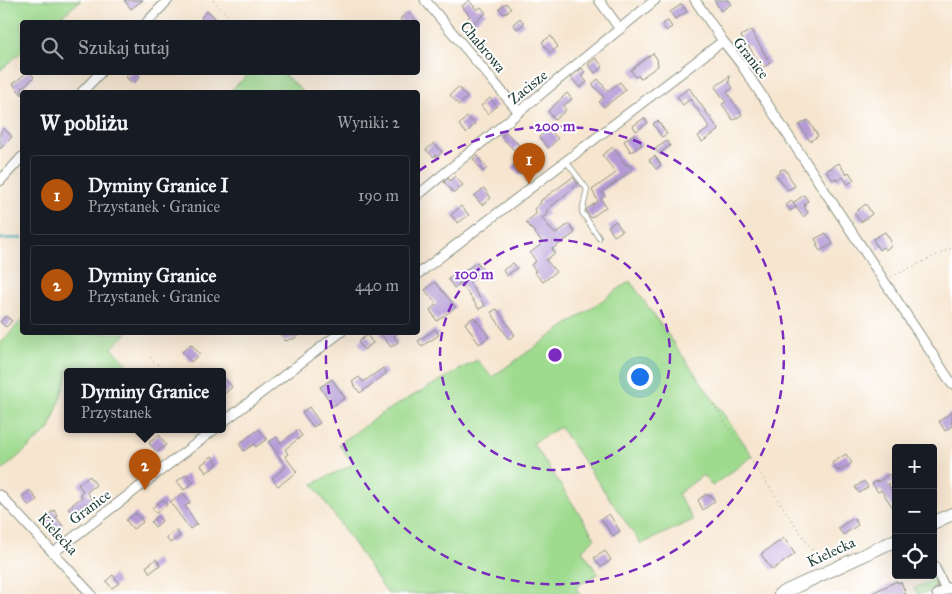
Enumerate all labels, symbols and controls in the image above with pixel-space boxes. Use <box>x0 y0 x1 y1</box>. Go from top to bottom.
street label: Chabrowa <box>456 18 510 77</box>
search box <box>20 20 420 75</box>
icon: search <box>38 34 66 62</box>
street label: Granice <box>729 34 773 82</box>
text: Szukaj tutaj <box>78 36 170 59</box>
street label: Zacisze <box>505 66 551 108</box>
text: W pobliżu <box>40 110 128 136</box>
text: Wyniki: 2 <box>337 113 400 132</box>
text: 200 m <box>535 117 576 135</box>
pin: 1 <box>513 143 545 184</box>
text: Dyminy Granice I <box>88 174 229 197</box>
text: 1 <box>54 186 60 205</box>
text: 190 m <box>358 186 399 205</box>
text: Przystanek · Granice <box>88 197 220 216</box>
text: Dyminy Granice <box>88 264 216 287</box>
text: 100 m <box>454 265 494 283</box>
text: 2 <box>53 276 61 295</box>
text: 440 m <box>355 276 399 295</box>
text: Przystanek · Granice <box>88 287 220 306</box>
centre of rings <box>546 346 564 364</box>
your location <box>627 364 653 390</box>
popup <box>64 368 226 433</box>
text: Dyminy Granice <box>81 380 209 403</box>
text: Przystanek <box>81 403 152 422</box>
map controls <box>892 444 937 579</box>
button: + <box>892 444 937 489</box>
pin: 2 <box>129 449 161 490</box>
street label: Granice <box>66 485 114 529</box>
button: − <box>892 489 937 534</box>
street label: Kielecka <box>34 509 82 559</box>
street label: Kielecka <box>804 533 858 571</box>
button: locate <box>892 534 937 579</box>

